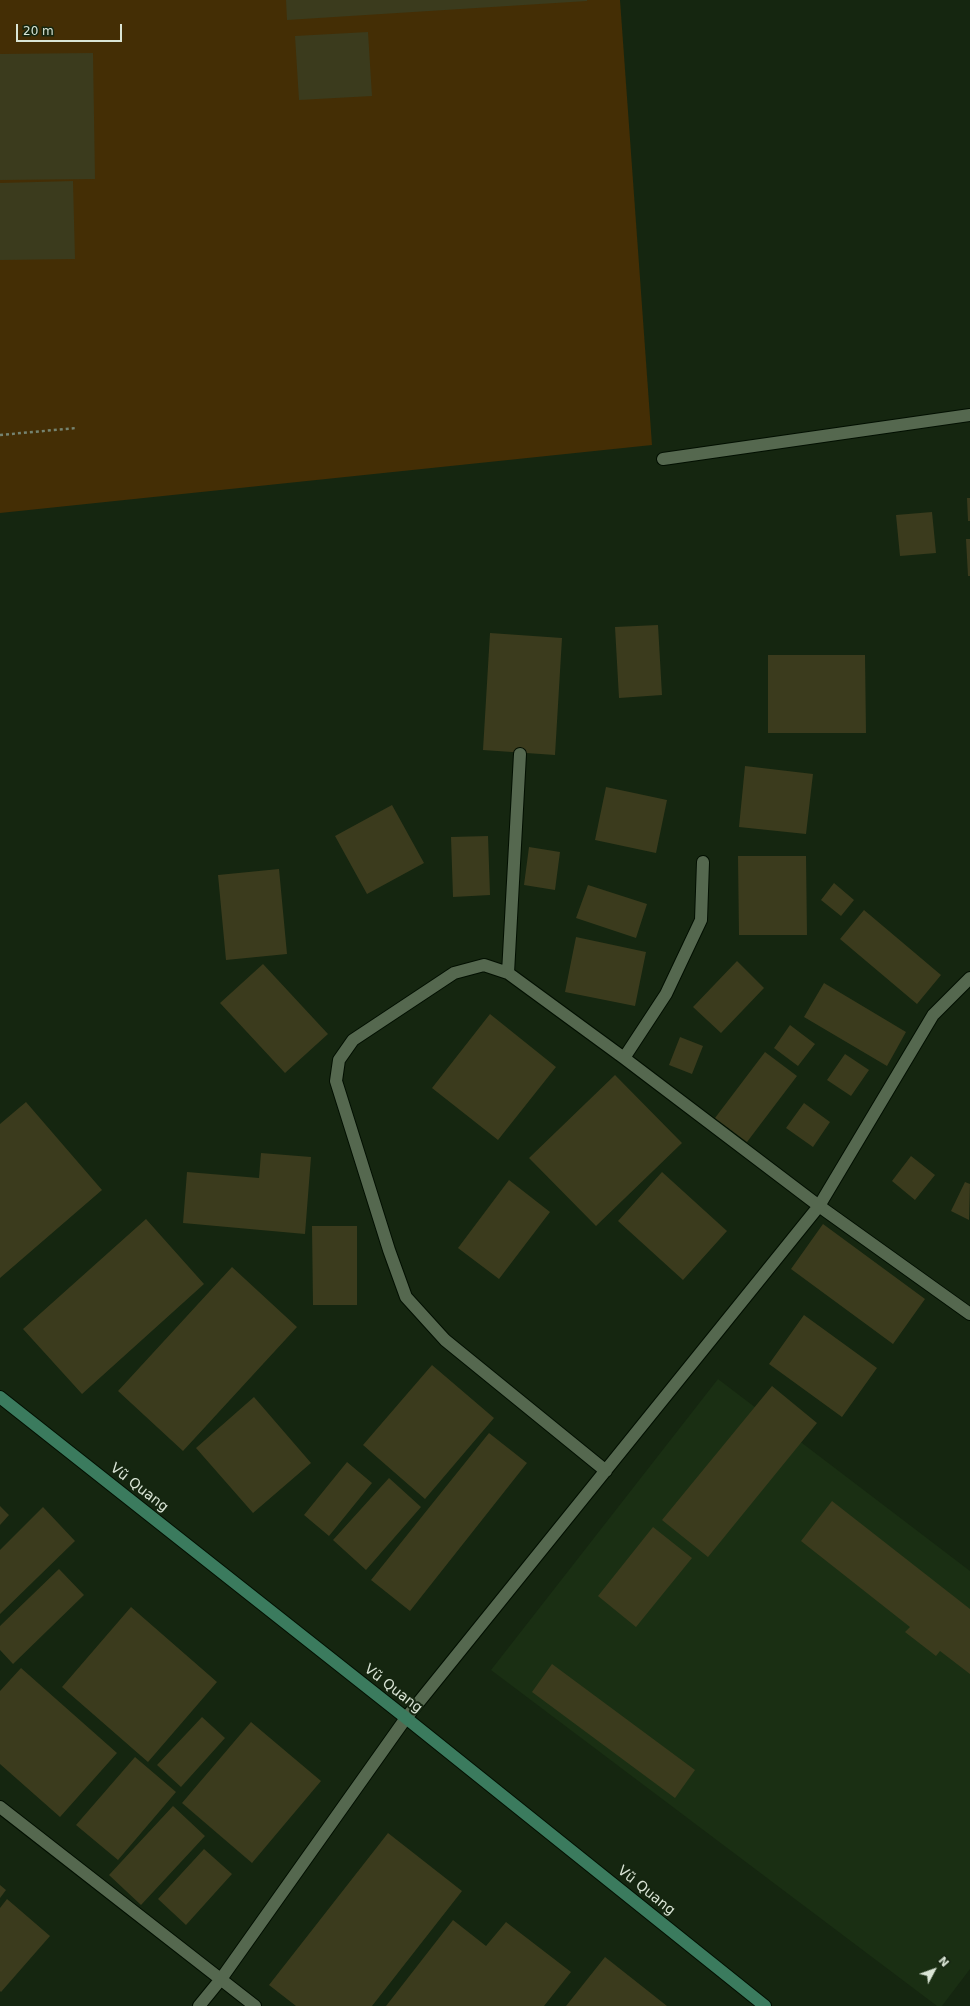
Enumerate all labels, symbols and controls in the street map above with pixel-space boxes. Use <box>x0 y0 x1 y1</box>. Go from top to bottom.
scale bar <box>18 16 124 42</box>
text: 20 m <box>23 24 54 38</box>
street label: Vũ Quang <box>107 1460 171 1516</box>
street label: Vũ Quang <box>361 1661 425 1717</box>
street label: Vũ Quang <box>614 1863 678 1919</box>
north arrow <box>914 1950 954 1990</box>
text: N <box>936 1954 951 1970</box>

